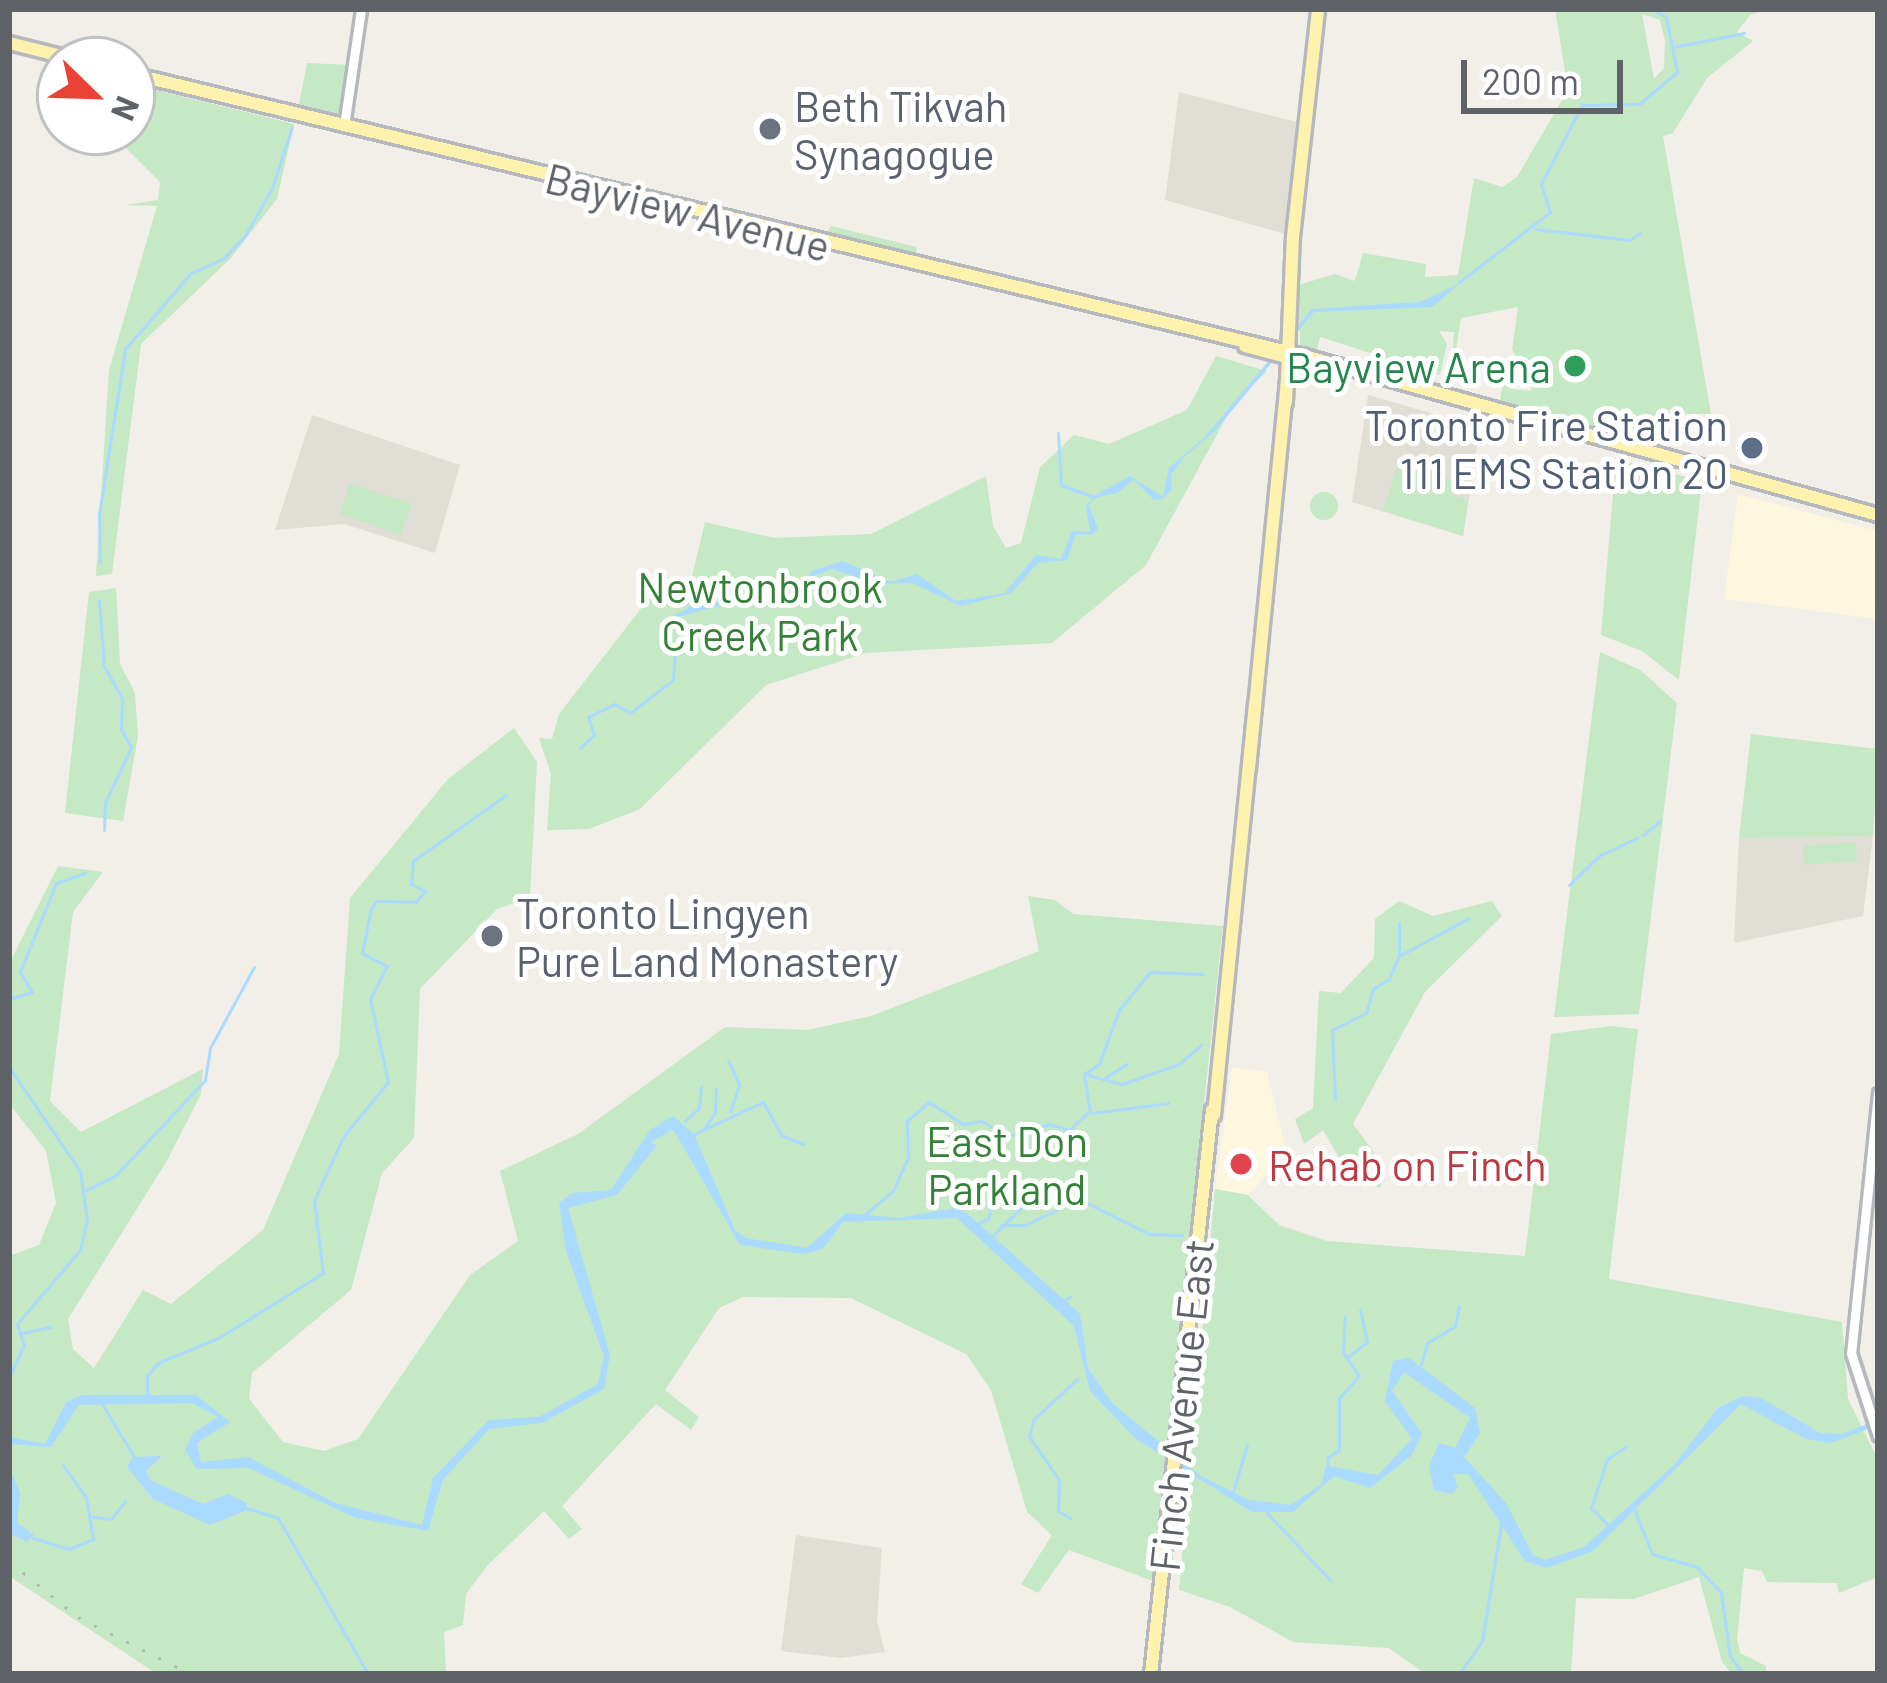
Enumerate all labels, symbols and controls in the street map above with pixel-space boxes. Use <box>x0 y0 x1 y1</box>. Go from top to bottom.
north arrow <box>36 36 156 156</box>
scale bar <box>1467 36 1629 110</box>
text: 200 m <box>1482 59 1579 102</box>
place label: Beth Tikvah Synagogue <box>794 80 1007 178</box>
text: N <box>104 91 149 127</box>
marker: Beth Tikvah Synagogue <box>757 116 783 142</box>
street label: Bayview Avenue <box>541 151 835 271</box>
place label: Bayview Arena <box>1286 341 1551 391</box>
marker: Bayview Arena <box>1562 353 1588 379</box>
place label: Toronto Fire Station 111 EMS Station 20 <box>1365 399 1728 498</box>
marker: Toronto Fire Station 111 EMS Station 20 <box>1739 435 1765 461</box>
park label: Newtonbrook Creek Park <box>637 561 883 660</box>
place label: Toronto Lingyen Pure Land Monastery <box>516 887 898 986</box>
marker: Toronto Lingyen Pure Land Monastery <box>479 923 505 949</box>
park label: East Don Parkland <box>926 1115 1088 1214</box>
place label: Rehab on Finch <box>1268 1139 1547 1189</box>
marker: Rehab on Finch <box>1225 1148 1257 1180</box>
street label: Finch Avenue East <box>1137 1236 1223 1574</box>

